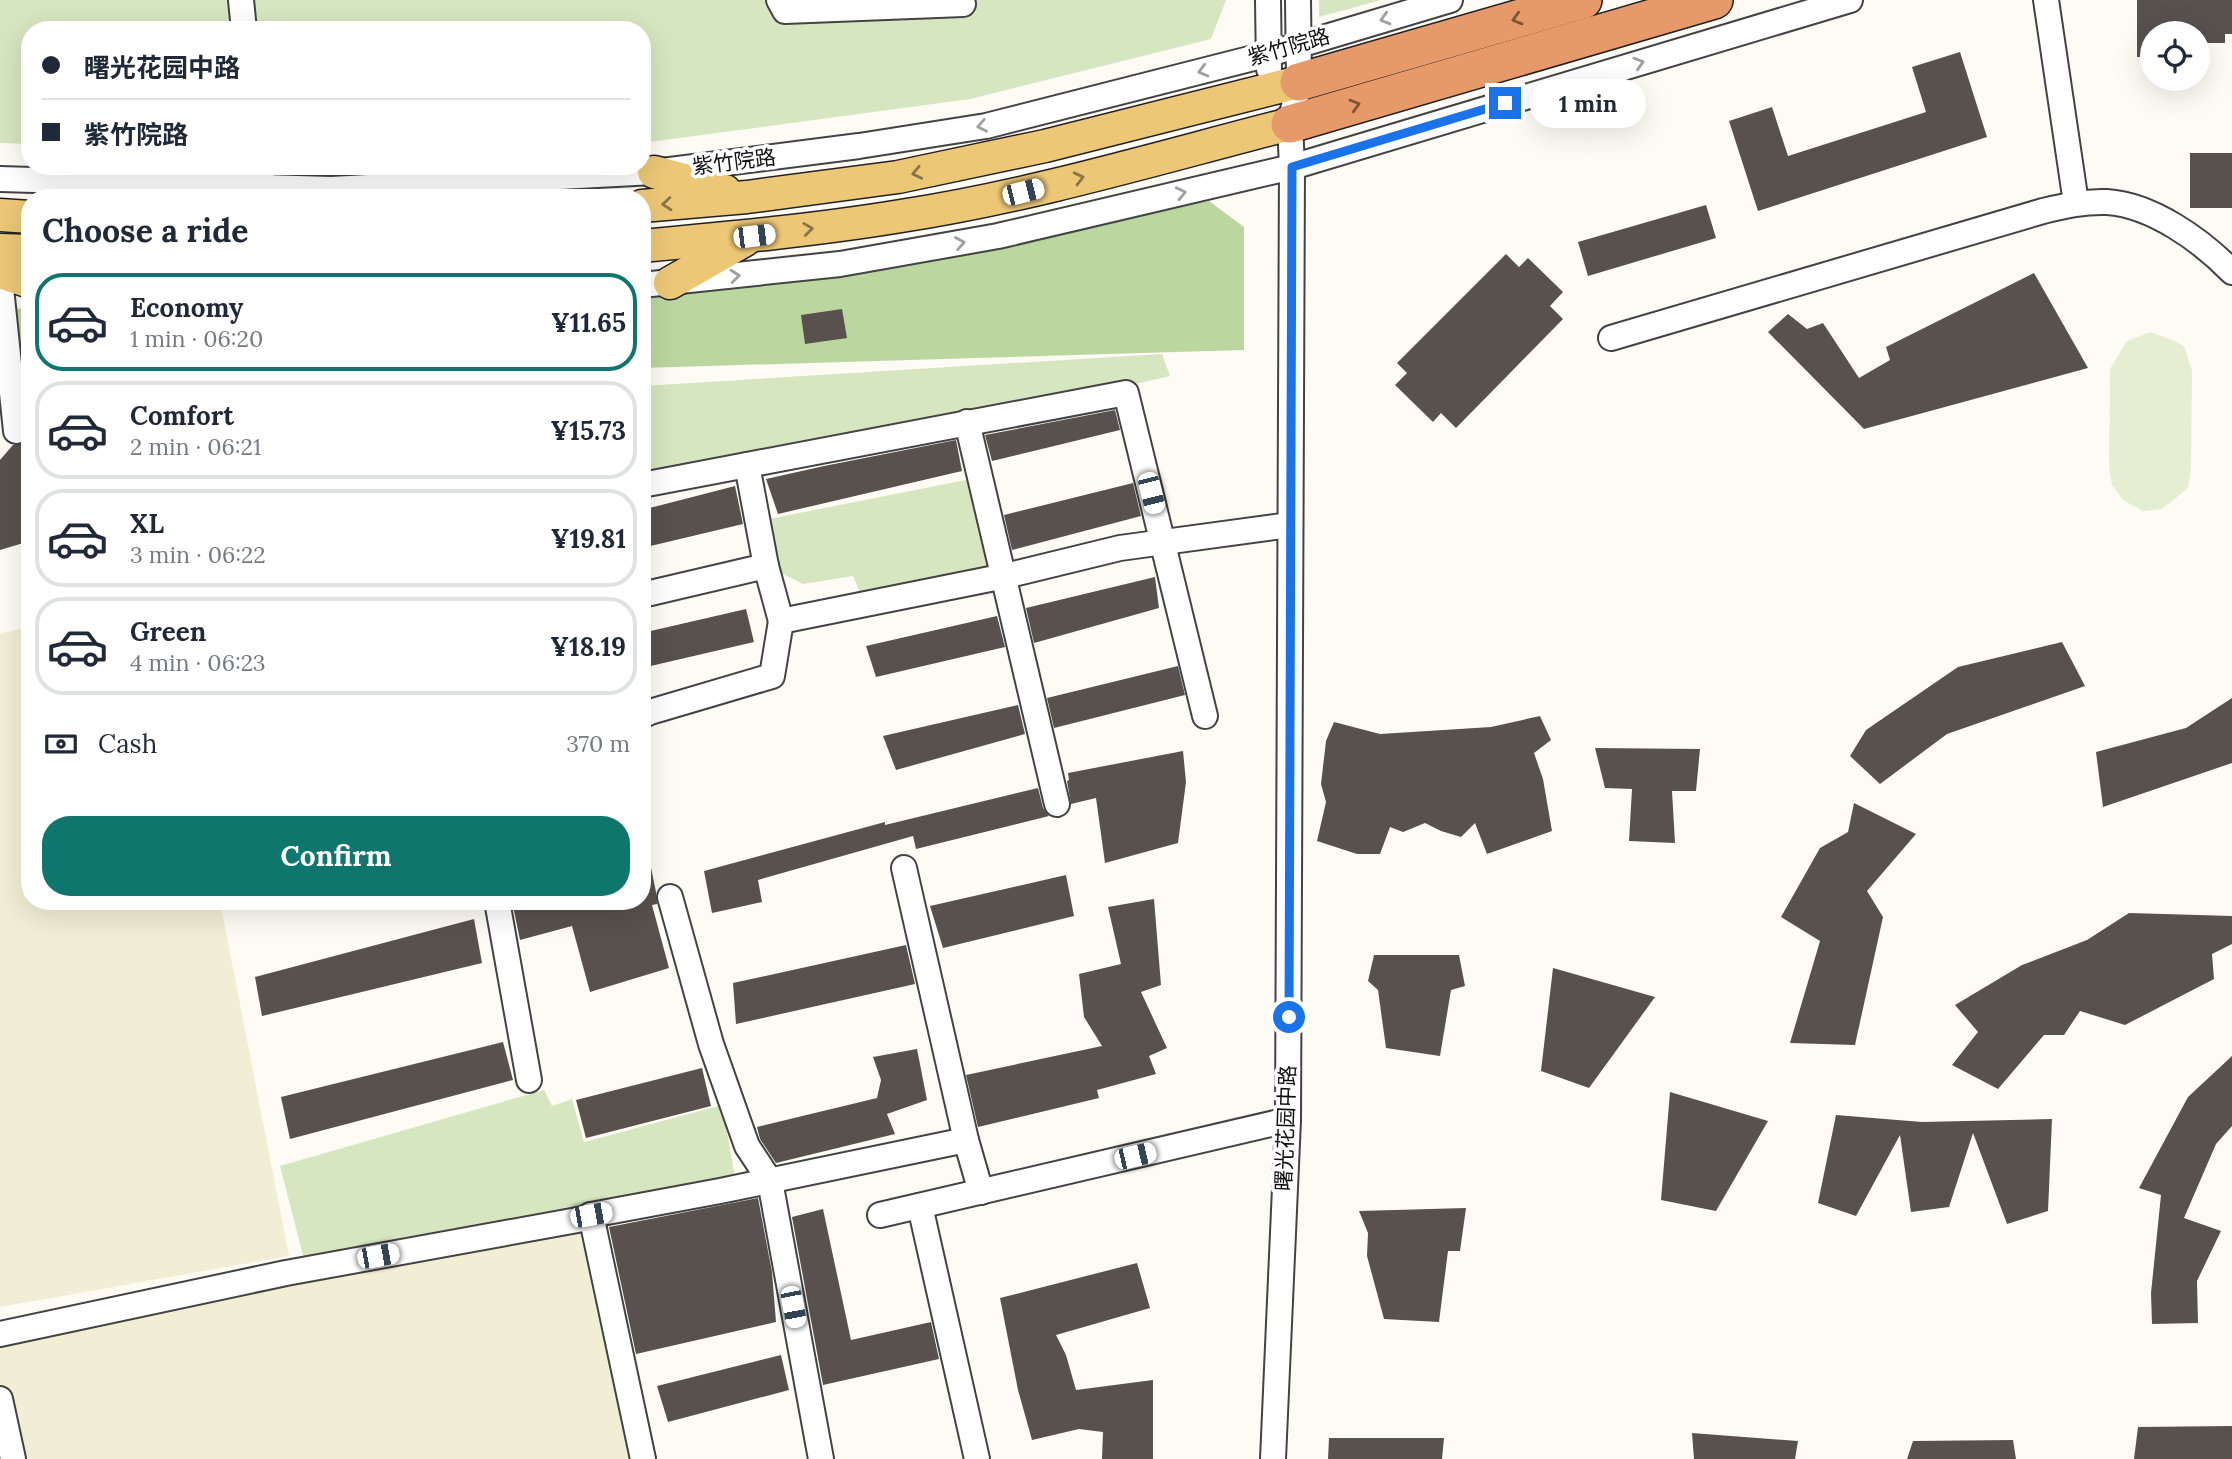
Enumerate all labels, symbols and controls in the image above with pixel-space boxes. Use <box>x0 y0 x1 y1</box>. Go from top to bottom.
one-way arrow <box>1379 11 1391 26</box>
one-way arrow <box>1511 11 1523 25</box>
map controls <box>2140 21 2210 91</box>
button: locate <box>2140 21 2210 91</box>
street label: 紫竹院路 <box>1245 22 1333 71</box>
text: 曙光花园中路 <box>84 51 240 84</box>
one-way arrow <box>1633 56 1645 71</box>
one-way arrow <box>1197 63 1209 77</box>
callout: 1 min <box>1530 78 1645 128</box>
route end <box>1489 87 1521 119</box>
text: 1 min <box>1559 89 1617 118</box>
one-way arrow <box>1349 99 1361 114</box>
text: 紫竹院路 <box>84 118 188 151</box>
one-way arrow <box>976 118 988 133</box>
street label: 紫竹院路 <box>691 143 777 180</box>
one-way arrow <box>911 164 923 179</box>
one-way arrow <box>1073 172 1085 186</box>
car <box>1001 177 1046 207</box>
one-way arrow <box>1175 186 1187 201</box>
one-way arrow <box>661 196 672 211</box>
text: Choose a ride <box>42 210 249 251</box>
one-way arrow <box>802 221 813 236</box>
car <box>732 223 777 249</box>
one-way arrow <box>954 236 965 251</box>
one-way arrow <box>729 268 740 283</box>
icon: car <box>46 291 109 354</box>
text: Economy <box>130 291 243 324</box>
text: ¥11.65 <box>551 306 626 339</box>
text: 1 min · 06:20 <box>130 324 263 353</box>
icon: car <box>46 399 109 462</box>
text: Comfort <box>130 399 234 432</box>
text: ¥15.73 <box>551 414 626 447</box>
text: 2 min · 06:21 <box>130 432 261 461</box>
car <box>1136 470 1167 516</box>
icon: car <box>46 507 109 570</box>
text: XL <box>130 507 164 540</box>
text: ¥19.81 <box>551 522 626 555</box>
text: 3 min · 06:22 <box>130 540 266 569</box>
icon: car <box>46 615 109 678</box>
text: Green <box>130 615 206 648</box>
text: ¥18.19 <box>550 630 626 663</box>
text: 4 min · 06:23 <box>130 648 266 677</box>
icon: cash <box>42 725 80 763</box>
text: Cash <box>98 727 157 760</box>
text: 370 m <box>566 729 630 758</box>
button: Confirm <box>42 816 630 896</box>
route start <box>1273 1001 1305 1033</box>
street label: 曙光花园中路 <box>1270 1065 1301 1191</box>
car <box>1113 1141 1158 1171</box>
car <box>569 1201 614 1229</box>
car <box>356 1242 401 1270</box>
car <box>779 1284 808 1330</box>

